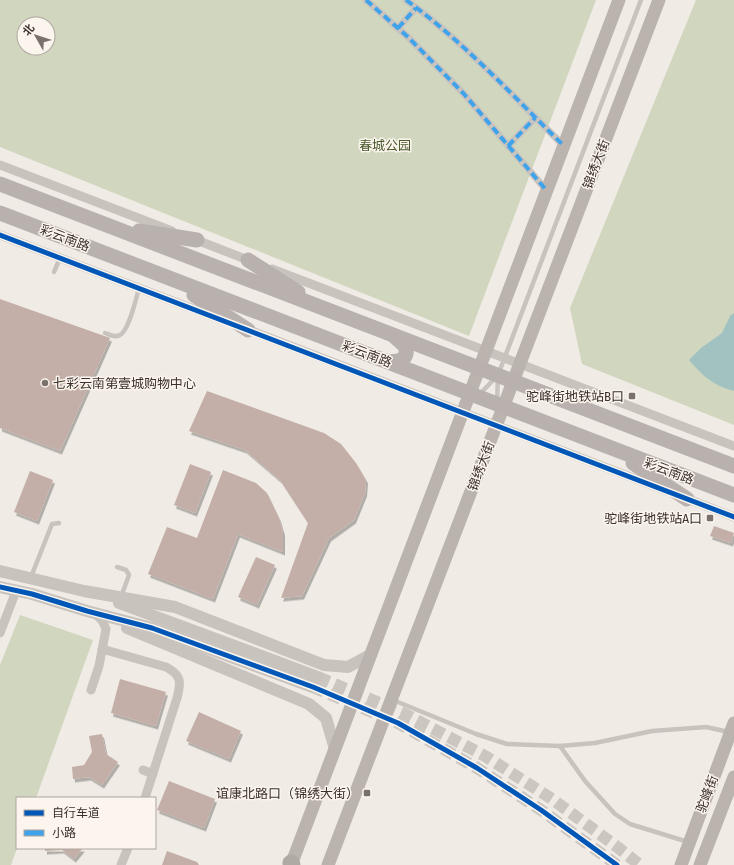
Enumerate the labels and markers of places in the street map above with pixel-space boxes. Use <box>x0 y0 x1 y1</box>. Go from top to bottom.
place label: 七彩云南第壹城购物中心 <box>53 376 196 391</box>
marker: 七彩云南第壹城购物中心 <box>40 378 50 388</box>
place label: 驼峰街地铁站B口 <box>526 389 624 404</box>
marker: 驼峰街地铁站B口 <box>627 391 637 401</box>
place label: 驼峰街地铁站A口 <box>604 511 702 526</box>
marker: 驼峰街地铁站A口 <box>705 513 715 523</box>
place label: 谊康北路口（锦绣大街） <box>216 786 359 801</box>
marker: 谊康北路口（锦绣大街） <box>362 788 372 798</box>

